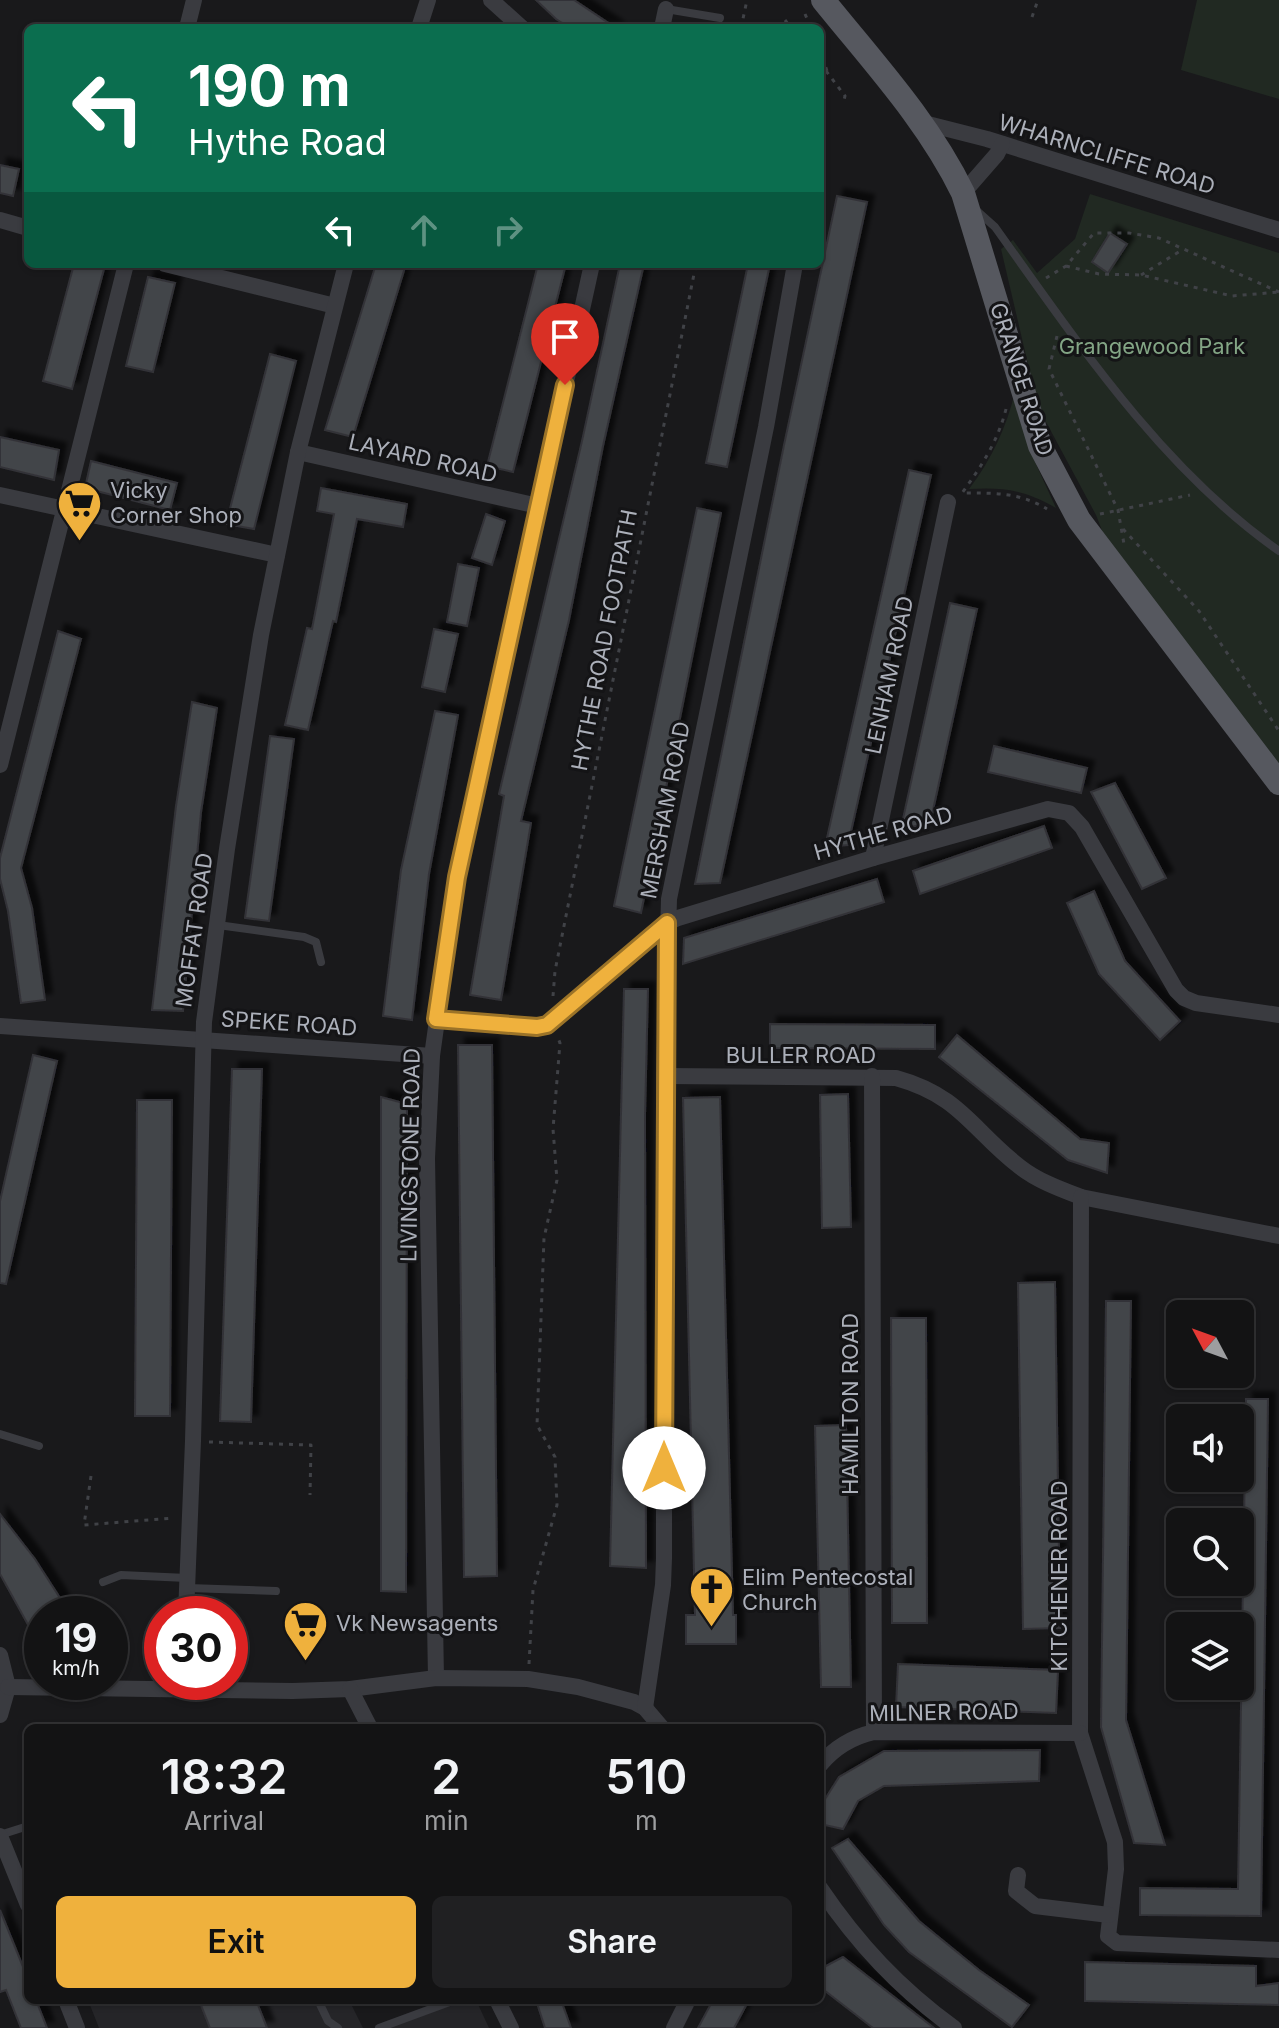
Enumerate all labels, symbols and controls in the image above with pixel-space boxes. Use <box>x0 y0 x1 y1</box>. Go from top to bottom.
text: 190 m <box>188 52 351 120</box>
icon: left <box>56 56 160 160</box>
street label: WHARNCLIFFE ROAD <box>996 109 1218 199</box>
text: Hythe Road <box>188 120 387 164</box>
icon: left <box>318 208 362 252</box>
icon: ahead <box>402 208 446 252</box>
icon: right <box>486 208 530 252</box>
street label: GRANGE ROAD <box>985 299 1059 459</box>
pin <box>531 303 599 385</box>
icon: arrive <box>543 315 587 359</box>
park label: Grangewood Park <box>1059 333 1245 359</box>
street label: LAYARD ROAD <box>346 428 500 488</box>
place label: Vicky Corner Shop <box>110 477 242 528</box>
supermarket icon: Vicky Corner Shop <box>55 479 103 542</box>
street label: HYTHE ROAD FOOTPATH <box>566 507 642 773</box>
street label: LENHAM ROAD <box>860 593 918 757</box>
street label: MERSHAM ROAD <box>635 719 695 901</box>
street label: HYTHE ROAD <box>811 801 955 865</box>
street label: MOFFAT ROAD <box>170 851 218 1009</box>
street label: SPEKE ROAD <box>220 1005 358 1041</box>
street label: BULLER ROAD <box>726 1042 876 1068</box>
street label: LIVINGSTONE ROAD <box>395 1048 425 1262</box>
north arrow <box>1166 1300 1254 1388</box>
map controls <box>1166 1300 1254 1700</box>
street label: HAMILTON ROAD <box>837 1313 863 1495</box>
button: sound <box>1166 1404 1254 1492</box>
position arrow <box>622 1426 706 1510</box>
street label: KITCHENER ROAD <box>1046 1480 1072 1672</box>
button: search <box>1166 1508 1254 1596</box>
place label: Elim Pentecostal Church <box>742 1564 913 1615</box>
church icon: Elim Pentecostal Church <box>687 1566 735 1629</box>
speed limit sign: 30 <box>144 1596 248 1700</box>
supermarket icon: Vk Newsagents <box>281 1599 329 1662</box>
place label: Vk Newsagents <box>336 1610 498 1636</box>
button: layers <box>1166 1612 1254 1700</box>
text: 19 <box>54 1613 98 1662</box>
text: km/h <box>52 1656 100 1680</box>
street label: MILNER ROAD <box>869 1698 1019 1726</box>
text: 18:32 <box>161 1747 287 1806</box>
text: 2 <box>431 1747 461 1806</box>
text: 510 <box>605 1747 687 1806</box>
text: Arrival <box>184 1805 264 1836</box>
text: min <box>424 1805 469 1836</box>
text: m <box>635 1805 658 1836</box>
button: Exit <box>56 1896 416 1988</box>
button: Share <box>432 1896 792 1988</box>

